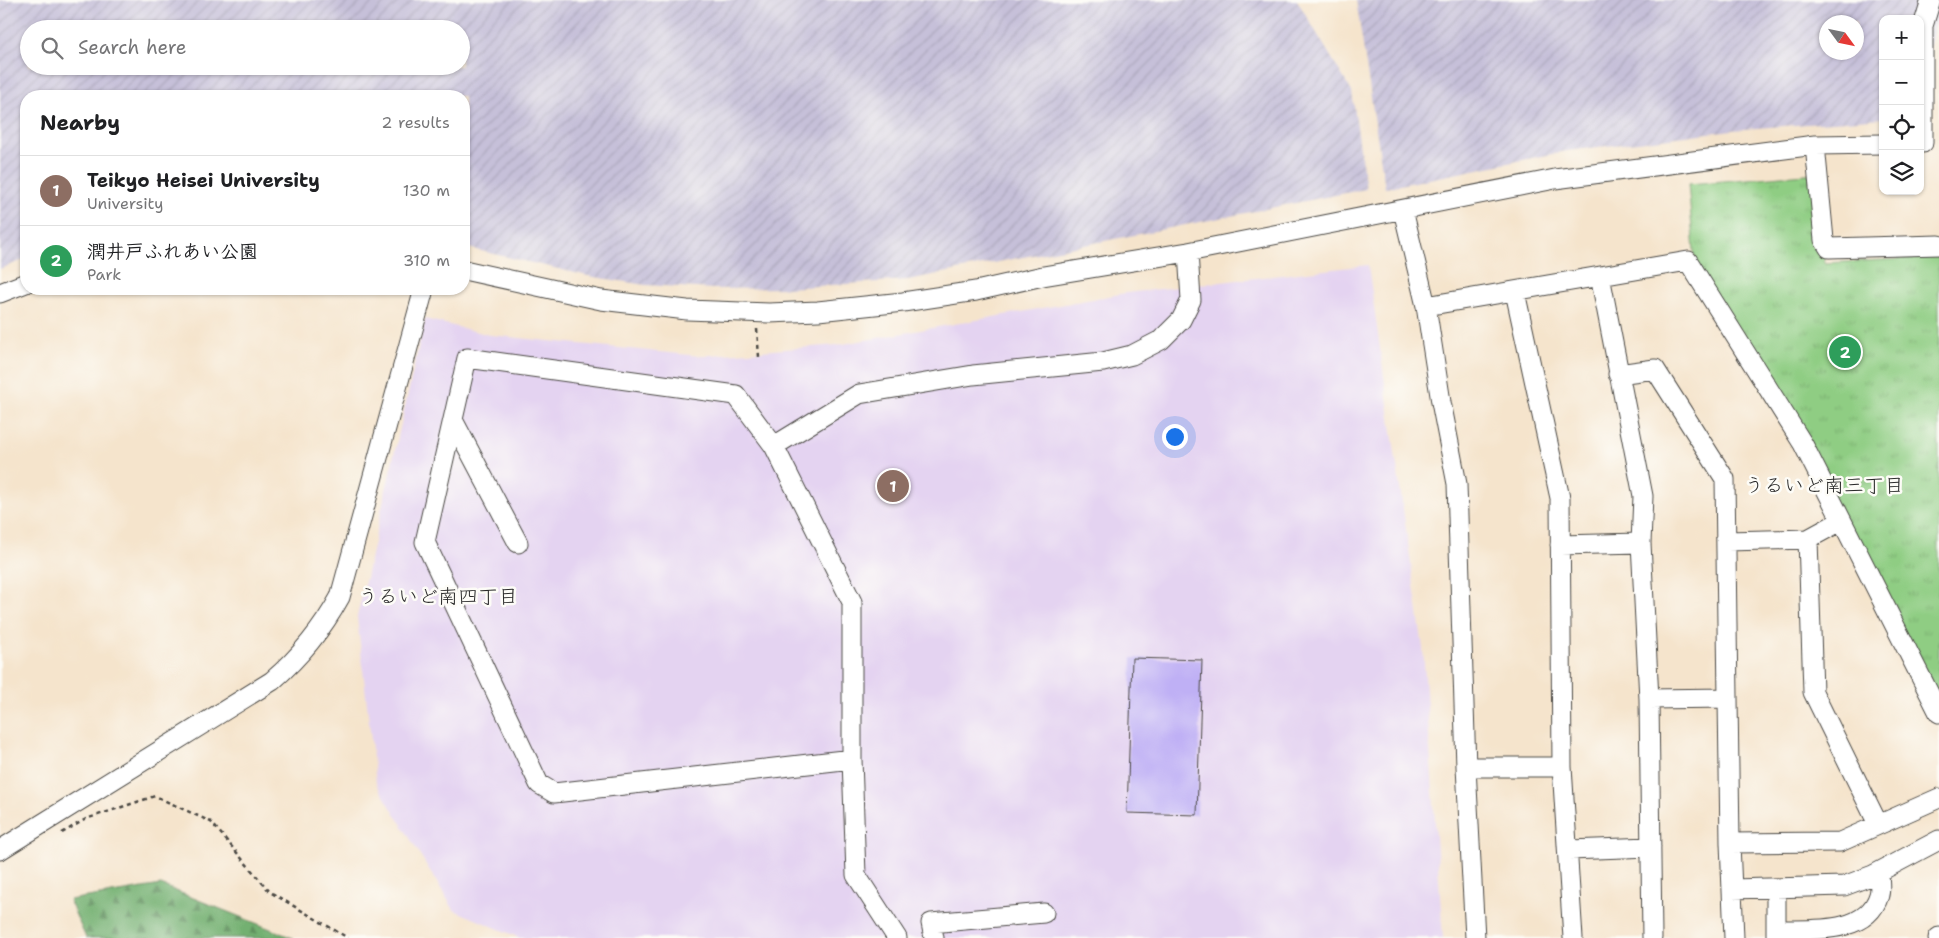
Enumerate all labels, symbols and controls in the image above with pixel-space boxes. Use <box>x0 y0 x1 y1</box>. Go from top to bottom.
north arrow <box>1819 15 1864 60</box>
map controls <box>1879 15 1924 195</box>
button: + <box>1879 15 1924 60</box>
search box <box>20 20 470 75</box>
icon: search <box>38 34 66 62</box>
text: Search here <box>78 35 187 60</box>
button: − <box>1879 60 1924 105</box>
button: locate <box>1879 105 1924 150</box>
text: Nearby <box>40 109 120 137</box>
text: 2 results <box>381 112 450 133</box>
button: layers <box>1879 150 1924 195</box>
text: Teikyo Heisei University <box>87 168 320 193</box>
text: 1 <box>52 180 60 201</box>
text: 130 m <box>403 180 450 201</box>
text: University <box>87 193 163 214</box>
text: 潤井戸ふれあい公園 <box>87 239 258 264</box>
text: 2 <box>50 250 62 271</box>
text: 310 m <box>403 250 450 271</box>
text: Park <box>87 264 121 285</box>
pin: 2 <box>1829 333 1861 371</box>
your location <box>1162 424 1188 450</box>
pin: 1 <box>877 467 909 505</box>
district label: うるいど南三丁目 <box>1744 472 1904 498</box>
district label: うるいど南四丁目 <box>358 583 518 609</box>

